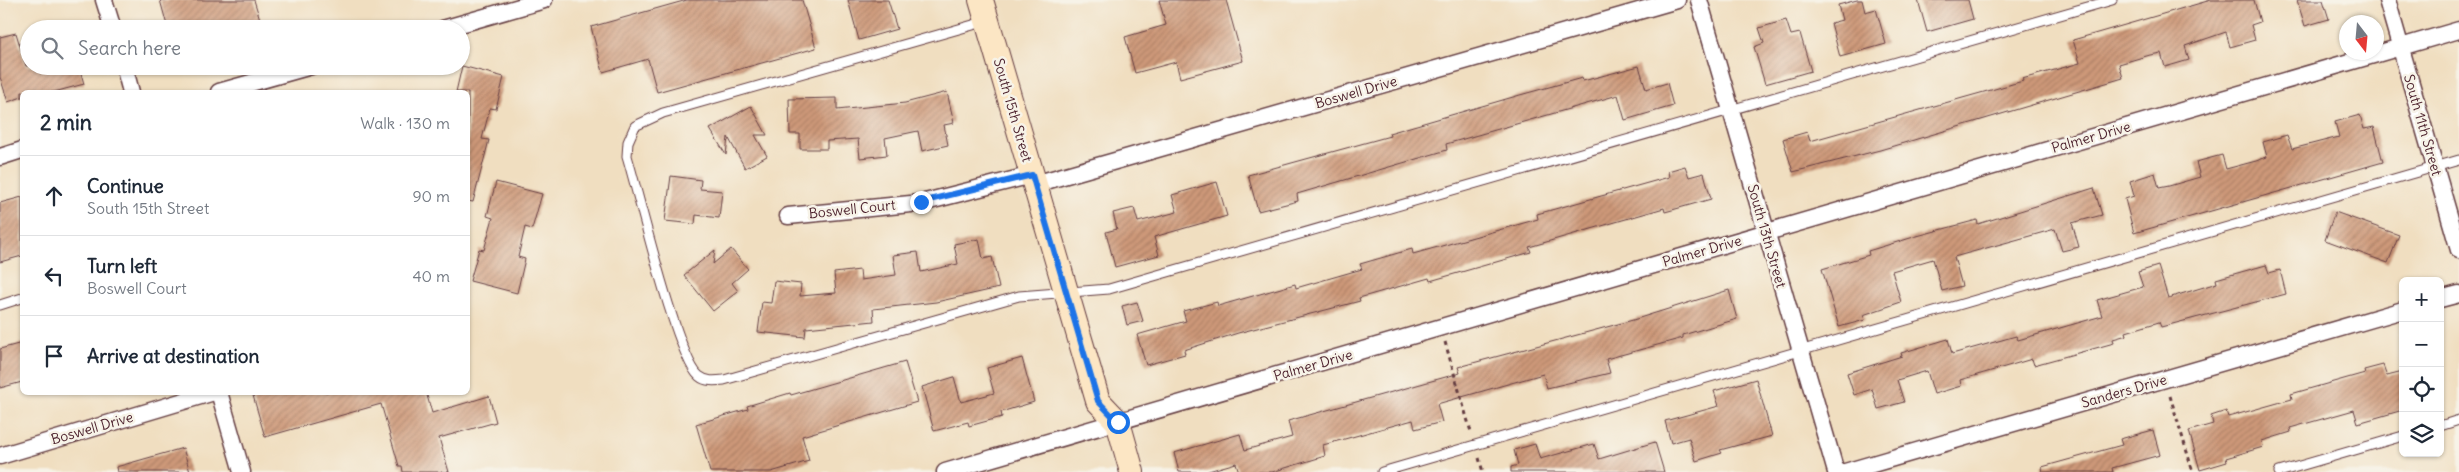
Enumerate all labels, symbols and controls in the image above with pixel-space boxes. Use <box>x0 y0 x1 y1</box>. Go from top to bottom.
north arrow <box>2339 15 2384 60</box>
search box <box>20 20 470 75</box>
icon: search <box>38 34 66 62</box>
text: Search here <box>78 36 181 60</box>
street label: South 15th Street <box>990 56 1036 164</box>
street label: Boswell Drive <box>1313 72 1399 112</box>
street label: South 11th Street <box>2400 72 2446 178</box>
text: 2 min <box>40 109 92 136</box>
text: Walk · 130 m <box>360 113 450 133</box>
street label: Palmer Drive <box>2049 117 2133 157</box>
text: Continue <box>87 174 164 198</box>
icon: ahead <box>40 182 68 210</box>
street label: South 13th Street <box>1744 182 1790 290</box>
text: 90 m <box>412 186 450 206</box>
route end <box>910 191 933 214</box>
street label: Boswell Court <box>808 195 897 223</box>
text: South 15th Street <box>87 198 209 218</box>
street label: Palmer Drive <box>1660 231 1744 271</box>
text: Turn left <box>87 254 157 278</box>
icon: left <box>40 262 68 290</box>
text: 40 m <box>412 266 450 286</box>
map controls <box>2399 277 2444 457</box>
button: + <box>2399 277 2444 322</box>
text: Boswell Court <box>87 278 187 298</box>
button: − <box>2399 322 2444 367</box>
icon: arrive <box>40 342 68 370</box>
text: Arrive at destination <box>87 344 260 368</box>
street label: Palmer Drive <box>1271 345 1355 385</box>
button: locate <box>2399 367 2444 412</box>
street label: Sanders Drive <box>2079 370 2169 412</box>
street label: Boswell Drive <box>49 408 135 448</box>
route start <box>1107 411 1130 434</box>
button: layers <box>2399 412 2444 457</box>

